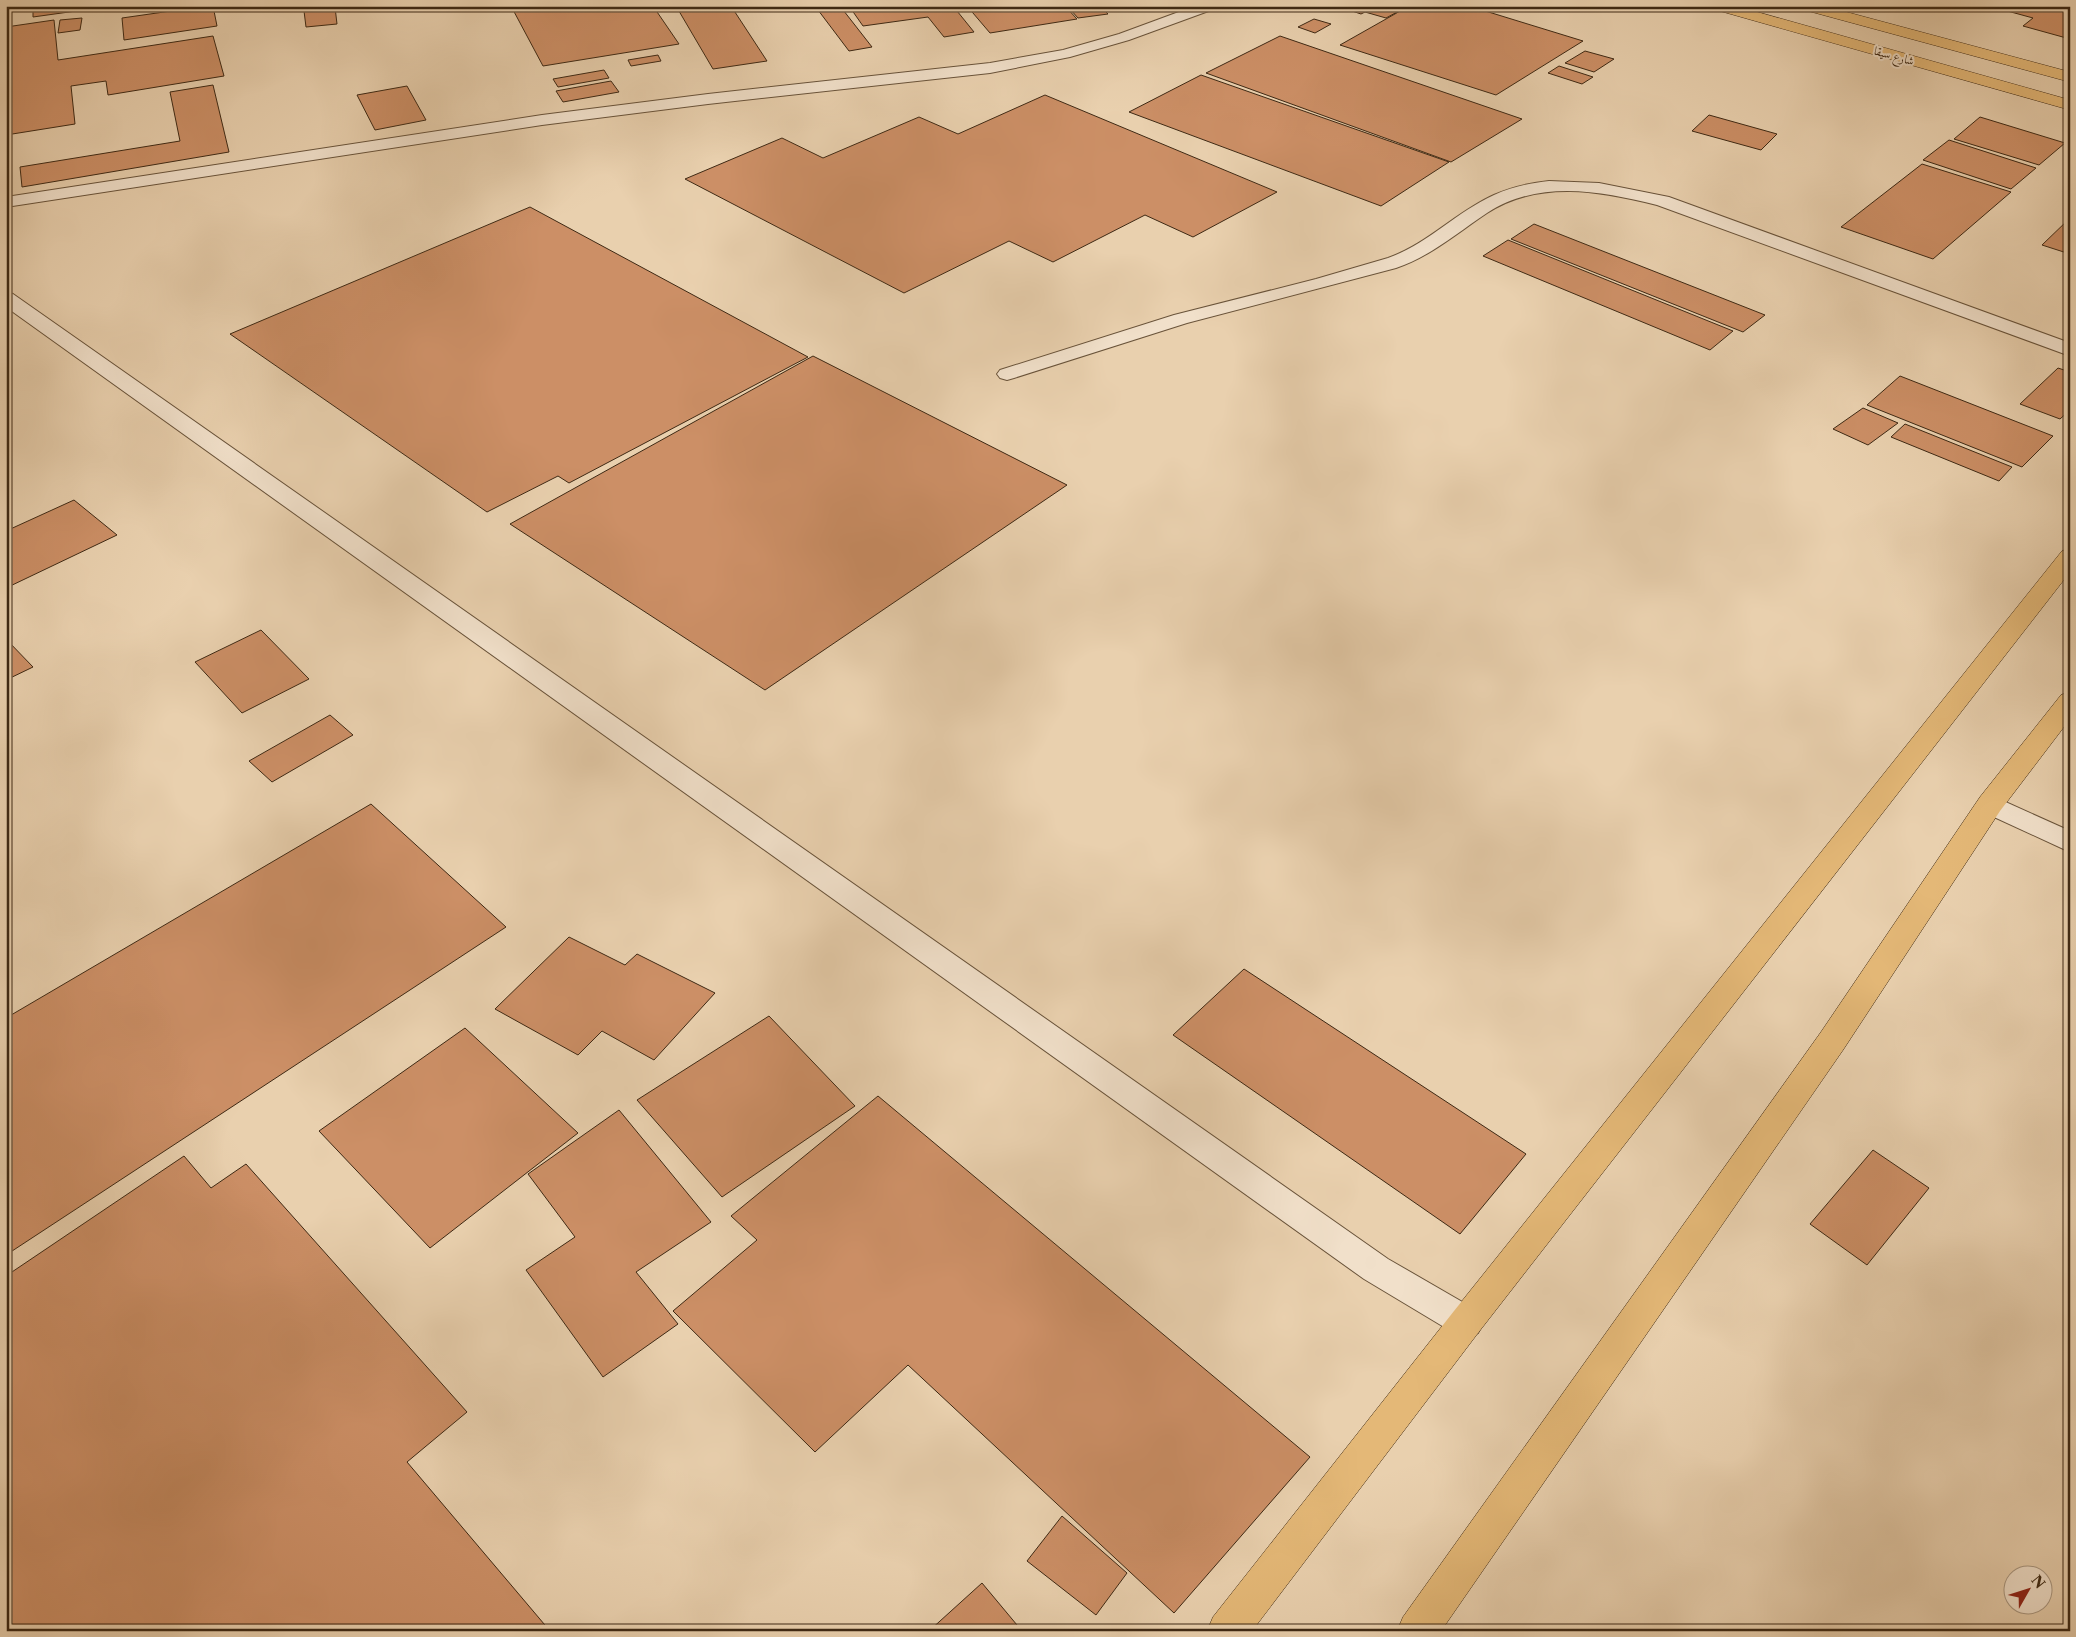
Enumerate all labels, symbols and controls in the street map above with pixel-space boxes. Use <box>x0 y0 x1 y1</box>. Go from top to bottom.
street label: شارع سيقا <box>1871 43 1916 72</box>
north arrow <box>2004 1564 2054 1614</box>
text: N <box>2027 1571 2049 1592</box>

